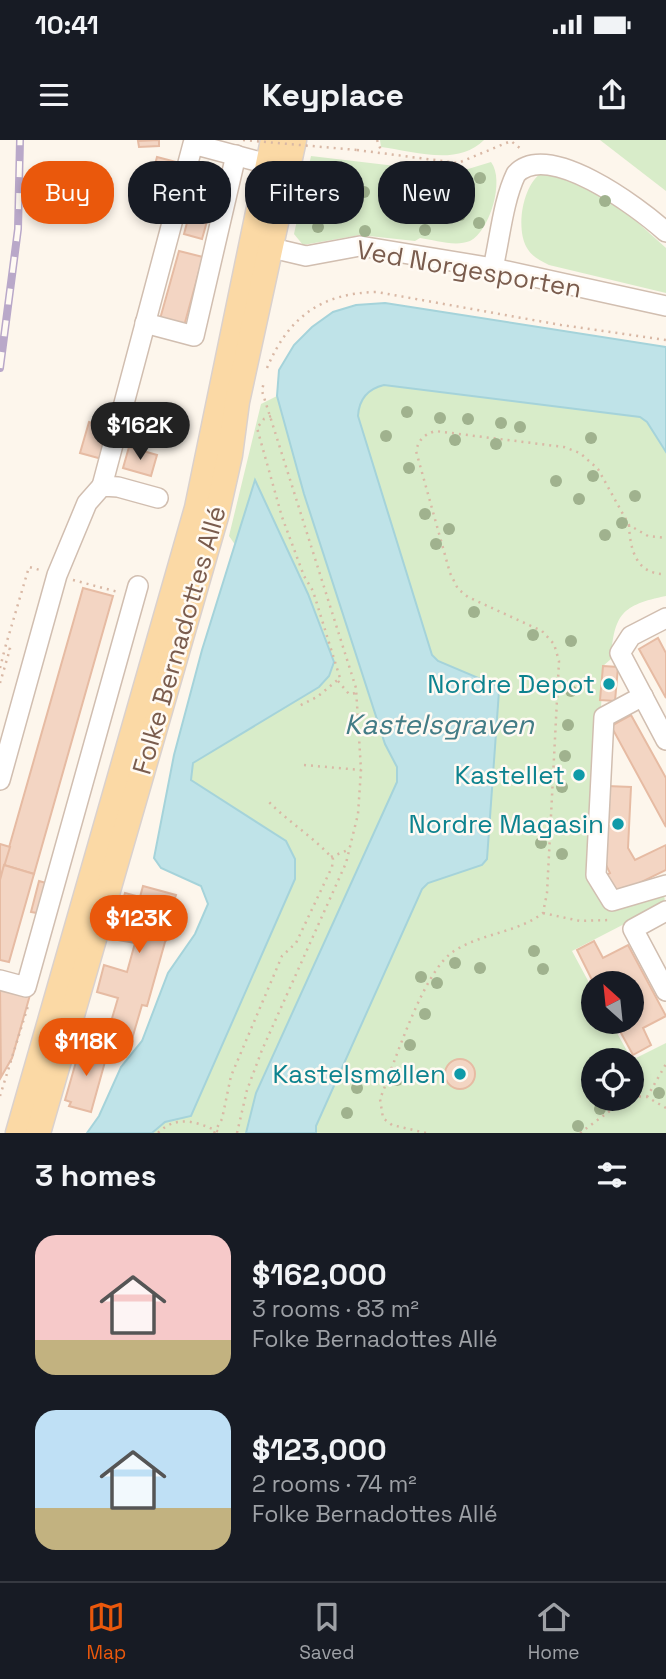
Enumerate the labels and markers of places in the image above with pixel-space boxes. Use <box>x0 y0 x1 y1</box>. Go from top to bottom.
pin: $162K <box>91 402 189 462</box>
place label: Nordre Depot <box>427 667 595 701</box>
marker: Nordre Depot <box>601 676 617 692</box>
place label: Kastellet <box>454 758 565 792</box>
marker: Kastellet <box>571 767 587 783</box>
place label: Nordre Magasin <box>409 807 604 841</box>
marker: Nordre Magasin <box>610 816 626 832</box>
pin: $123K <box>90 896 188 955</box>
pin: $118K <box>37 1018 135 1078</box>
place label: Kastelsmøllen <box>272 1057 446 1091</box>
marker: Kastelsmøllen <box>452 1066 468 1082</box>

